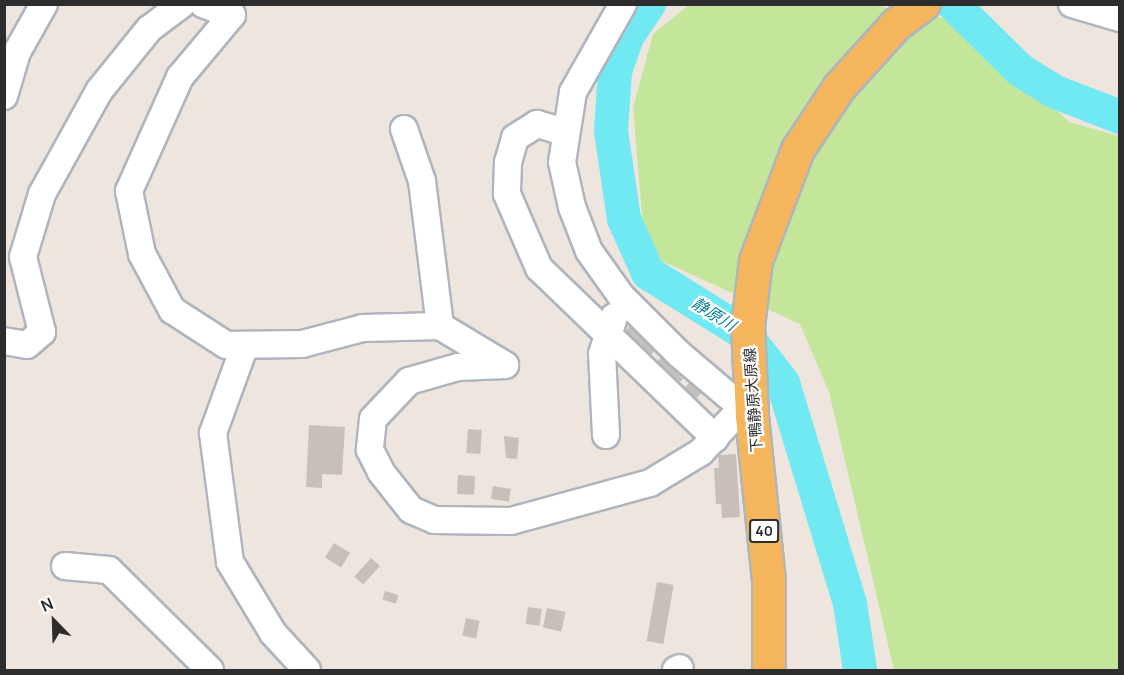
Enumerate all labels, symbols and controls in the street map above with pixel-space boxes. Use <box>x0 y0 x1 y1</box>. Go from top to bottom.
water label: 静原川 <box>689 293 739 335</box>
street label: 下鴨静原大原線 <box>740 347 766 453</box>
road number: 40 <box>749 520 779 542</box>
north arrow <box>24 591 84 651</box>
text: N <box>37 592 57 617</box>

